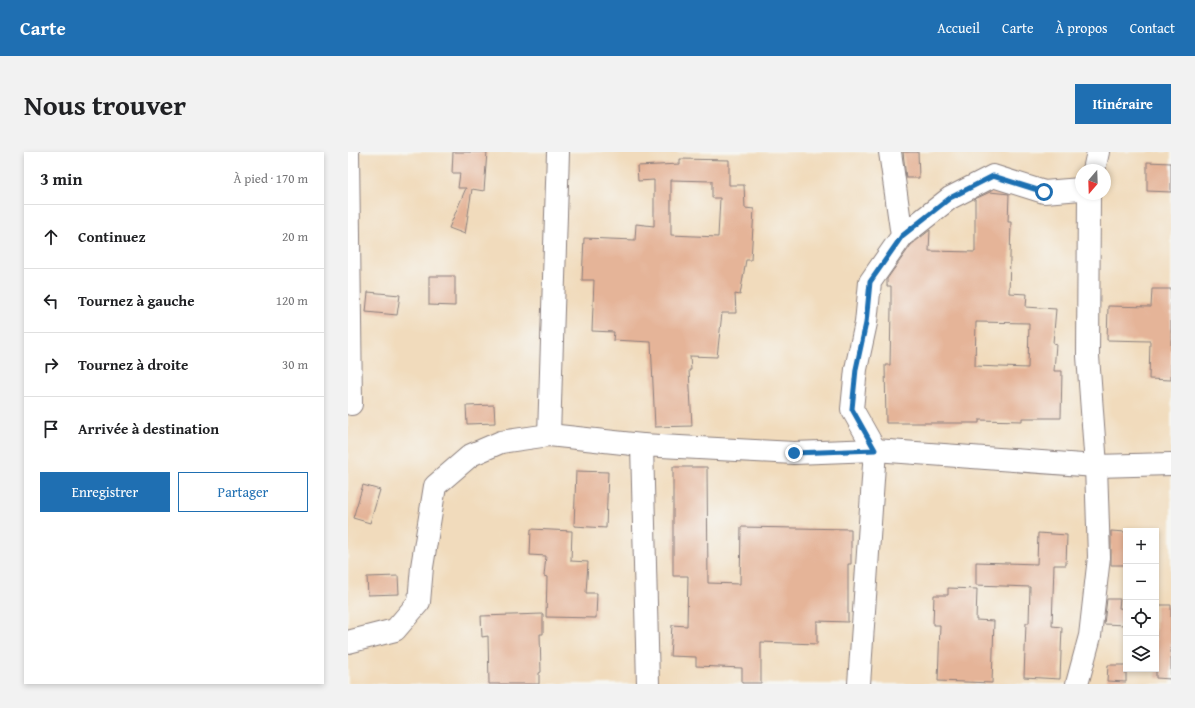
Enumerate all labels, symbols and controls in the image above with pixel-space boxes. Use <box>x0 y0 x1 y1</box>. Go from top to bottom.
text: Carte <box>20 14 66 42</box>
text: Accueil <box>937 18 980 38</box>
text: Carte <box>1002 18 1034 38</box>
text: À propos <box>1056 18 1108 38</box>
text: Contact <box>1130 18 1175 38</box>
text: Nous trouver <box>24 84 186 125</box>
button: Itinéraire <box>1075 84 1171 124</box>
north arrow <box>1075 164 1111 200</box>
text: 3 min <box>40 166 82 191</box>
text: À pied · 170 m <box>233 169 308 188</box>
route start <box>1035 183 1053 201</box>
icon: ahead <box>40 226 62 248</box>
text: Continuez <box>78 226 146 247</box>
text: 20 m <box>282 227 308 246</box>
icon: left <box>40 290 62 312</box>
text: Tournez à gauche <box>78 290 195 311</box>
text: 120 m <box>276 291 308 310</box>
icon: right <box>40 354 62 376</box>
text: Tournez à droite <box>78 354 188 375</box>
text: 30 m <box>282 355 308 374</box>
icon: arrive <box>40 418 62 440</box>
text: Arrivée à destination <box>78 418 219 439</box>
route end <box>785 444 803 462</box>
button: Enregistrer <box>40 472 170 512</box>
button: Partager <box>178 472 308 512</box>
map controls <box>1123 528 1159 672</box>
button: + <box>1123 528 1159 564</box>
button: − <box>1123 564 1159 600</box>
button: locate <box>1123 600 1159 636</box>
button: layers <box>1123 636 1159 672</box>

